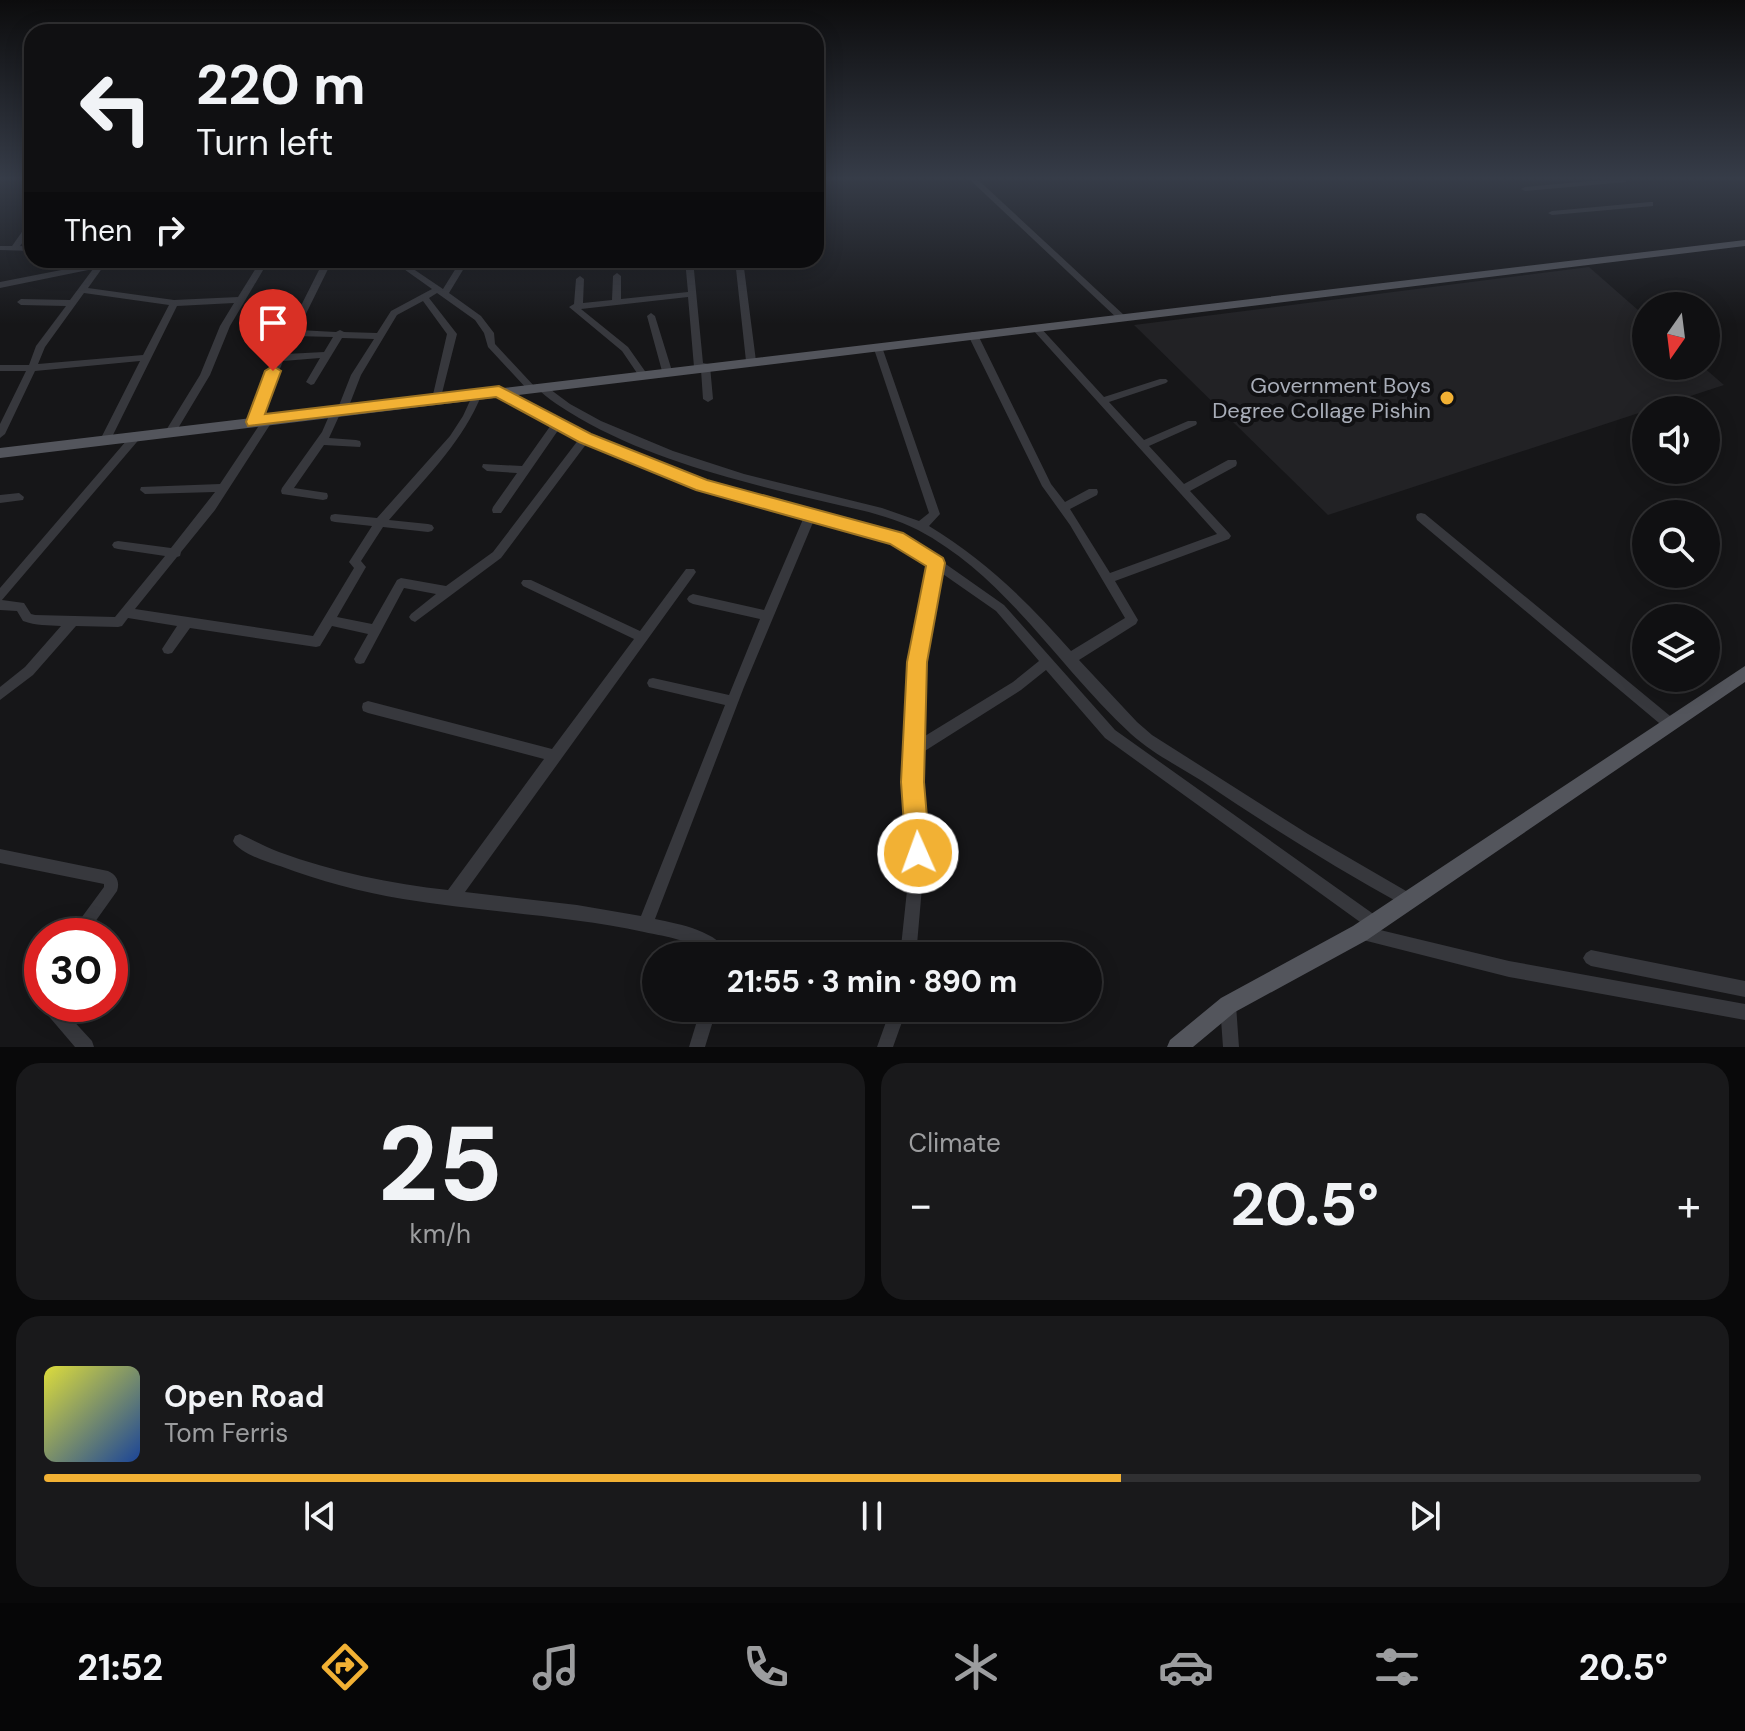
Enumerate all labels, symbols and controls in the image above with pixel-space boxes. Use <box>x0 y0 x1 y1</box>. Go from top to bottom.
text: 220 m <box>196 48 366 121</box>
icon: left <box>64 56 168 160</box>
text: Turn left <box>196 119 333 166</box>
icon: right <box>148 208 192 252</box>
text: Then <box>64 211 132 250</box>
pin <box>239 289 307 371</box>
north arrow <box>1632 292 1720 380</box>
map controls <box>1632 292 1720 692</box>
icon: arrive <box>251 301 295 345</box>
place label: Government Boys Degree Collage Pishin <box>1212 371 1431 425</box>
marker: Government Boys Degree Collage Pishin <box>1438 389 1456 407</box>
button: sound <box>1632 396 1720 484</box>
button: search <box>1632 500 1720 588</box>
button: layers <box>1632 604 1720 692</box>
position arrow <box>876 811 960 895</box>
speed limit sign: 30 <box>24 918 128 1022</box>
text: 21:55 · 3 min · 890 m <box>727 962 1017 1001</box>
text: 25 <box>378 1097 503 1232</box>
text: Climate <box>909 1126 1001 1160</box>
text: 20.5° <box>1231 1165 1379 1244</box>
text: − <box>909 1176 933 1234</box>
text: + <box>1677 1176 1701 1234</box>
text: km/h <box>410 1217 471 1251</box>
text: Open Road <box>164 1377 324 1416</box>
text: Tom Ferris <box>164 1416 288 1450</box>
icon: previous <box>298 1494 342 1538</box>
icon: pause <box>850 1494 894 1538</box>
icon: next <box>1403 1494 1447 1538</box>
icon: directions <box>317 1639 373 1695</box>
icon: music <box>528 1639 584 1695</box>
icon: phone <box>738 1639 794 1695</box>
icon: climate <box>948 1639 1004 1695</box>
icon: car <box>1158 1639 1214 1695</box>
icon: filters <box>1369 1639 1425 1695</box>
text: 21:52 <box>77 1644 163 1691</box>
text: 20.5° <box>1579 1644 1668 1691</box>

